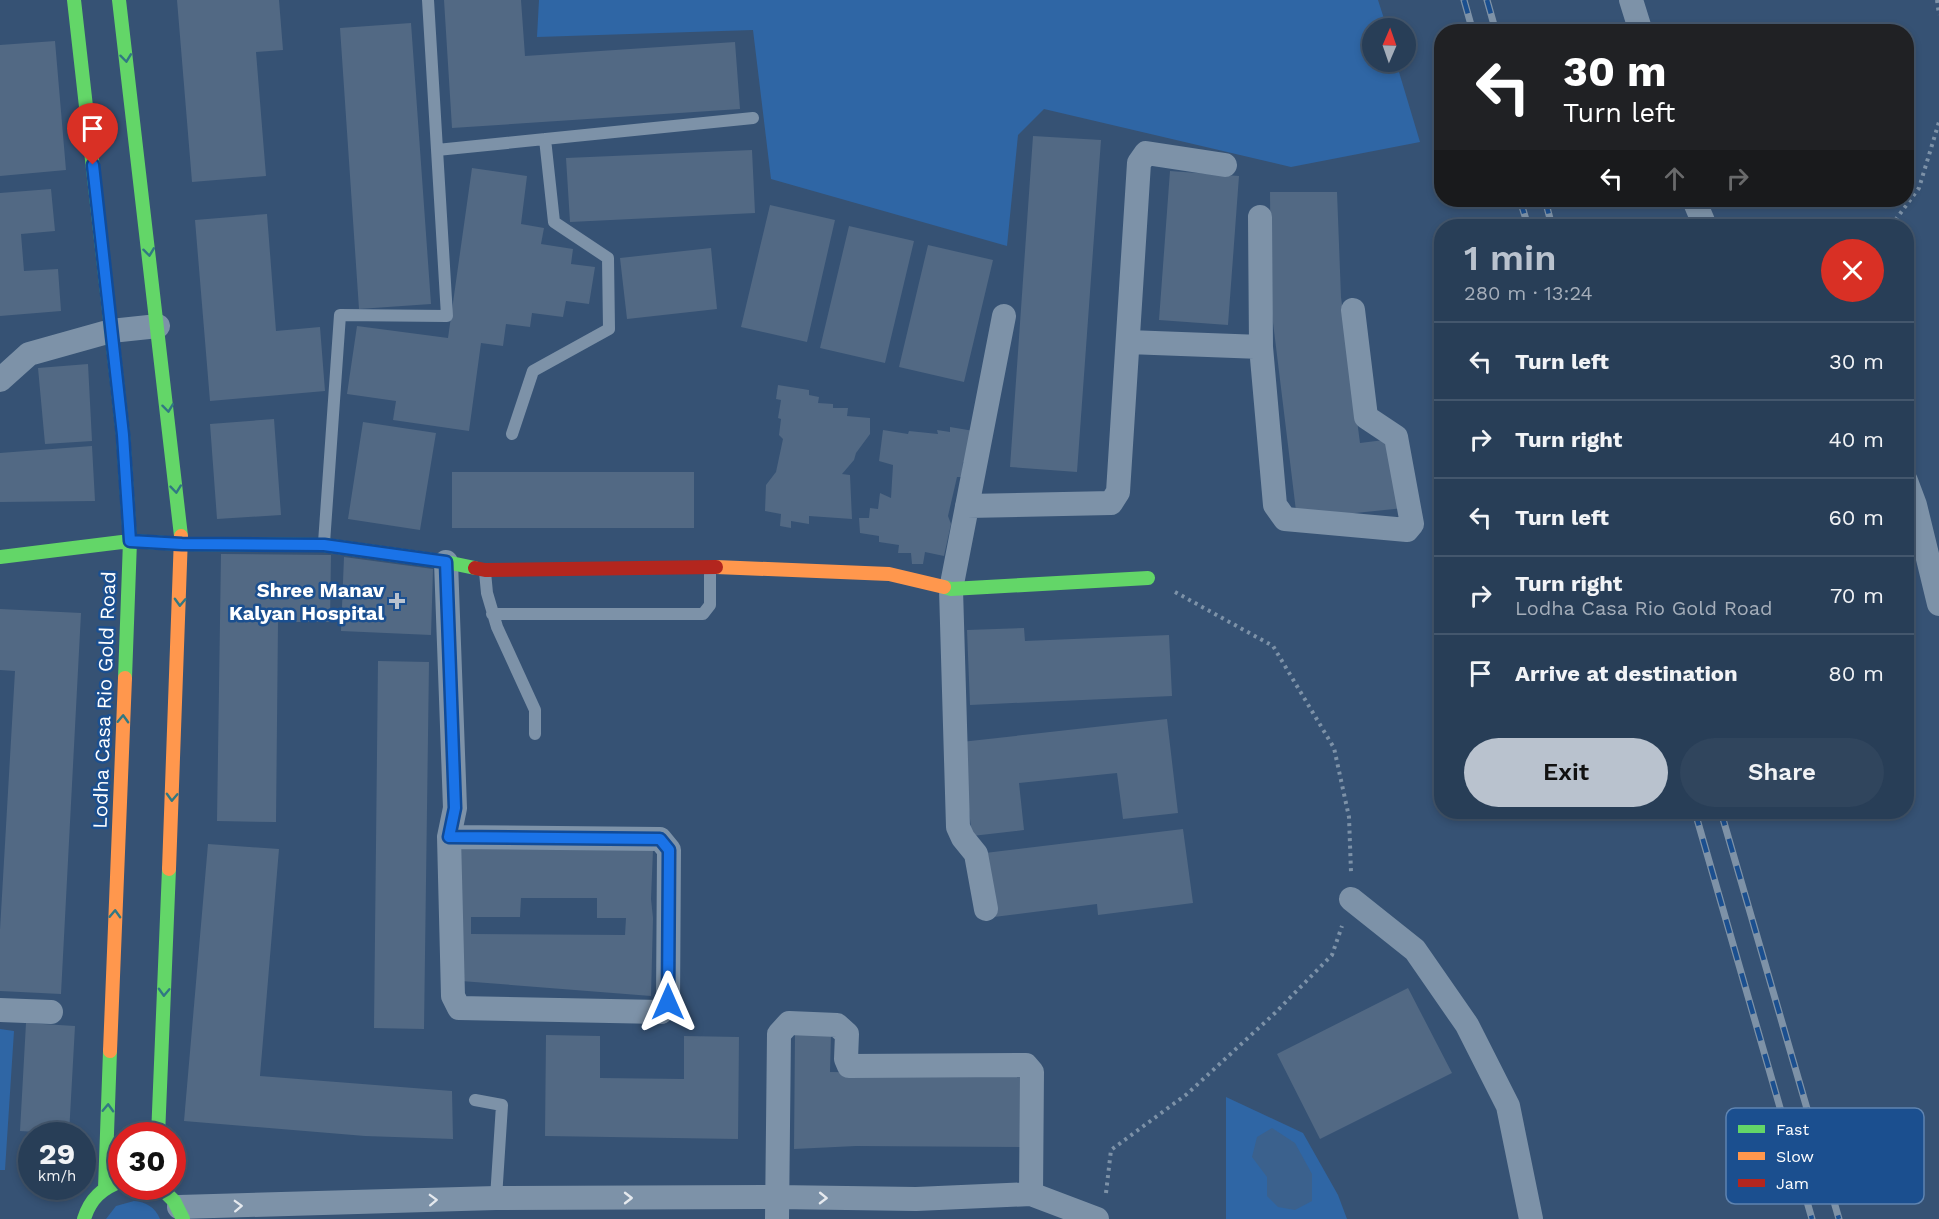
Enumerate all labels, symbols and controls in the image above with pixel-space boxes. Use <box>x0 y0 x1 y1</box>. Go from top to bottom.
north arrow <box>1362 18 1416 72</box>
map controls <box>1362 18 1416 72</box>
text: 30 m <box>1563 47 1667 96</box>
icon: left <box>1464 48 1542 126</box>
one-way arrow <box>120 54 132 63</box>
text: Turn left <box>1563 97 1675 129</box>
pin <box>67 103 118 165</box>
icon: arrive <box>76 112 109 145</box>
icon: left <box>1595 162 1628 195</box>
icon: ahead <box>1658 162 1691 195</box>
icon: right <box>1721 162 1754 195</box>
text: 1 min <box>1464 237 1556 279</box>
button: close <box>1821 239 1884 302</box>
one-way arrow <box>142 247 155 256</box>
text: 280 m · 13:24 <box>1464 281 1593 305</box>
icon: left <box>1464 345 1497 378</box>
text: Turn left <box>1515 349 1609 374</box>
text: 30 m <box>1829 349 1884 374</box>
one-way arrow <box>161 403 173 412</box>
icon: right <box>1464 423 1497 456</box>
text: Turn right <box>1515 427 1622 452</box>
text: 40 m <box>1828 427 1884 452</box>
one-way arrow <box>169 485 182 494</box>
icon: left <box>1464 501 1497 534</box>
text: Turn left <box>1515 505 1609 530</box>
text: 60 m <box>1828 505 1884 530</box>
street label: Lodha Casa Rio Gold Road <box>88 571 120 829</box>
text: Turn right <box>1515 571 1622 596</box>
place label: Shree Manav Kalyan Hospital <box>229 578 385 625</box>
icon: right <box>1464 579 1497 612</box>
text: 70 m <box>1830 583 1884 608</box>
marker: Shree Manav Kalyan Hospital <box>388 592 406 610</box>
text: Lodha Casa Rio Gold Road <box>1515 596 1773 620</box>
one-way arrow <box>173 598 186 607</box>
icon: arrive <box>1464 657 1497 690</box>
text: Arrive at destination <box>1515 661 1738 686</box>
text: 80 m <box>1828 661 1884 686</box>
one-way arrow <box>117 714 129 723</box>
button: Exit <box>1464 738 1668 807</box>
button: Share <box>1680 738 1884 807</box>
one-way arrow <box>165 793 178 802</box>
one-way arrow <box>109 909 122 918</box>
position arrow <box>636 970 700 1034</box>
one-way arrow <box>158 988 171 997</box>
one-way arrow <box>102 1104 114 1113</box>
legend <box>1726 1108 1924 1204</box>
text: Fast <box>1776 1120 1809 1139</box>
speed limit sign: 30 <box>108 1122 186 1200</box>
text: 29 <box>39 1136 75 1171</box>
text: Slow <box>1776 1147 1814 1166</box>
text: km/h <box>38 1167 76 1185</box>
text: Jam <box>1776 1174 1809 1193</box>
one-way arrow <box>623 1192 632 1204</box>
one-way arrow <box>818 1192 827 1204</box>
one-way arrow <box>428 1193 437 1206</box>
one-way arrow <box>233 1199 242 1212</box>

